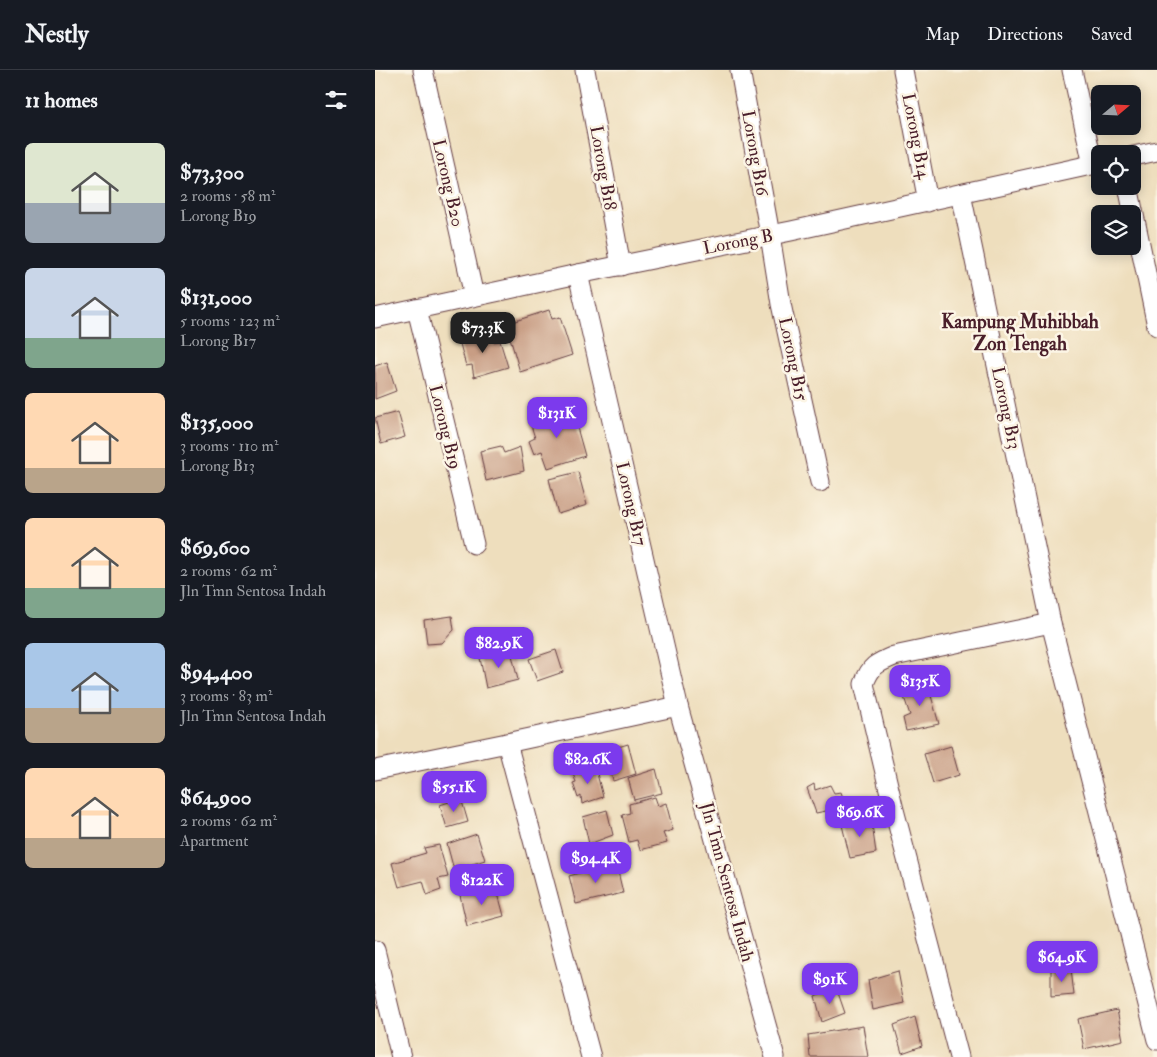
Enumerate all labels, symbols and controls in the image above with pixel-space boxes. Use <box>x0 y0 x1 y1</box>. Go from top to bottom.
text: Nestly <box>25 19 89 50</box>
text: Map <box>926 23 959 46</box>
text: Directions <box>987 23 1063 46</box>
text: Saved <box>1091 23 1132 46</box>
north arrow <box>1091 85 1141 135</box>
map controls <box>1091 85 1141 255</box>
icon: filters <box>322 86 350 114</box>
text: 11 homes <box>25 87 98 114</box>
street label: Lorong B14 <box>896 91 936 182</box>
street label: Lorong B16 <box>736 109 774 198</box>
street label: Lorong B18 <box>584 124 622 212</box>
street label: Lorong B20 <box>427 137 469 229</box>
button: locate <box>1091 145 1141 195</box>
text: $73,300 <box>180 159 244 186</box>
icon: home <box>65 163 125 223</box>
text: 2 rooms · 58 m² <box>180 186 275 206</box>
button: layers <box>1091 205 1141 255</box>
text: Lorong B19 <box>180 206 257 226</box>
street label: Lorong B <box>701 224 775 260</box>
text: $131,000 <box>180 284 252 311</box>
icon: home <box>65 288 125 348</box>
district label: Kampung Muhibbah Zon Tengah <box>941 310 1099 357</box>
text: 5 rooms · 123 m² <box>180 311 280 331</box>
pin: $73.3K <box>442 312 524 354</box>
street label: Lorong B15 <box>773 315 813 403</box>
text: $73.3K <box>462 318 504 338</box>
text: Lorong B17 <box>180 331 256 351</box>
street label: Lorong B13 <box>986 364 1026 452</box>
street label: Lorong B19 <box>423 382 467 472</box>
pin: $131K <box>522 396 592 439</box>
text: $131K <box>538 403 576 423</box>
text: $135,000 <box>180 409 254 436</box>
icon: home <box>65 413 125 473</box>
text: 3 rooms · 110 m² <box>180 436 278 456</box>
text: Lorong B13 <box>180 456 255 476</box>
street label: Lorong B17 <box>610 460 652 548</box>
text: $69,600 <box>180 534 250 561</box>
icon: home <box>65 538 125 598</box>
text: 2 rooms · 62 m² <box>180 561 277 581</box>
text: Jln Tmn Sentosa Indah <box>180 581 326 601</box>
pin: $82.9K <box>458 626 540 669</box>
text: $82.9K <box>475 633 523 653</box>
text: $94,400 <box>180 659 253 686</box>
icon: home <box>65 663 125 723</box>
pin: $135K <box>885 664 955 707</box>
text: $135K <box>900 671 940 691</box>
text: 3 rooms · 83 m² <box>180 686 273 706</box>
text: Jln Tmn Sentosa Indah <box>180 706 326 726</box>
pin: $82.6K <box>547 742 629 785</box>
text: $82.6K <box>564 749 612 769</box>
pin: $55.1K <box>413 770 495 813</box>
text: $55.1K <box>433 777 475 797</box>
text: $64,900 <box>180 784 252 811</box>
icon: home <box>65 788 125 848</box>
pin: $69.6K <box>819 796 901 838</box>
street label: Jln Tmn Sentosa Indah <box>694 799 760 965</box>
text: $69.6K <box>836 802 884 822</box>
text: 2 rooms · 62 m² <box>180 811 277 831</box>
text: Apartment <box>180 831 248 851</box>
pin: $94.4K <box>555 842 637 884</box>
text: $94.4K <box>571 848 621 868</box>
pin: $122K <box>447 864 517 906</box>
text: $122K <box>461 870 503 890</box>
pin: $64.9K <box>1021 940 1103 983</box>
text: $64.9K <box>1038 947 1086 967</box>
pin: $91K <box>800 962 860 1005</box>
text: $91K <box>813 969 847 989</box>

